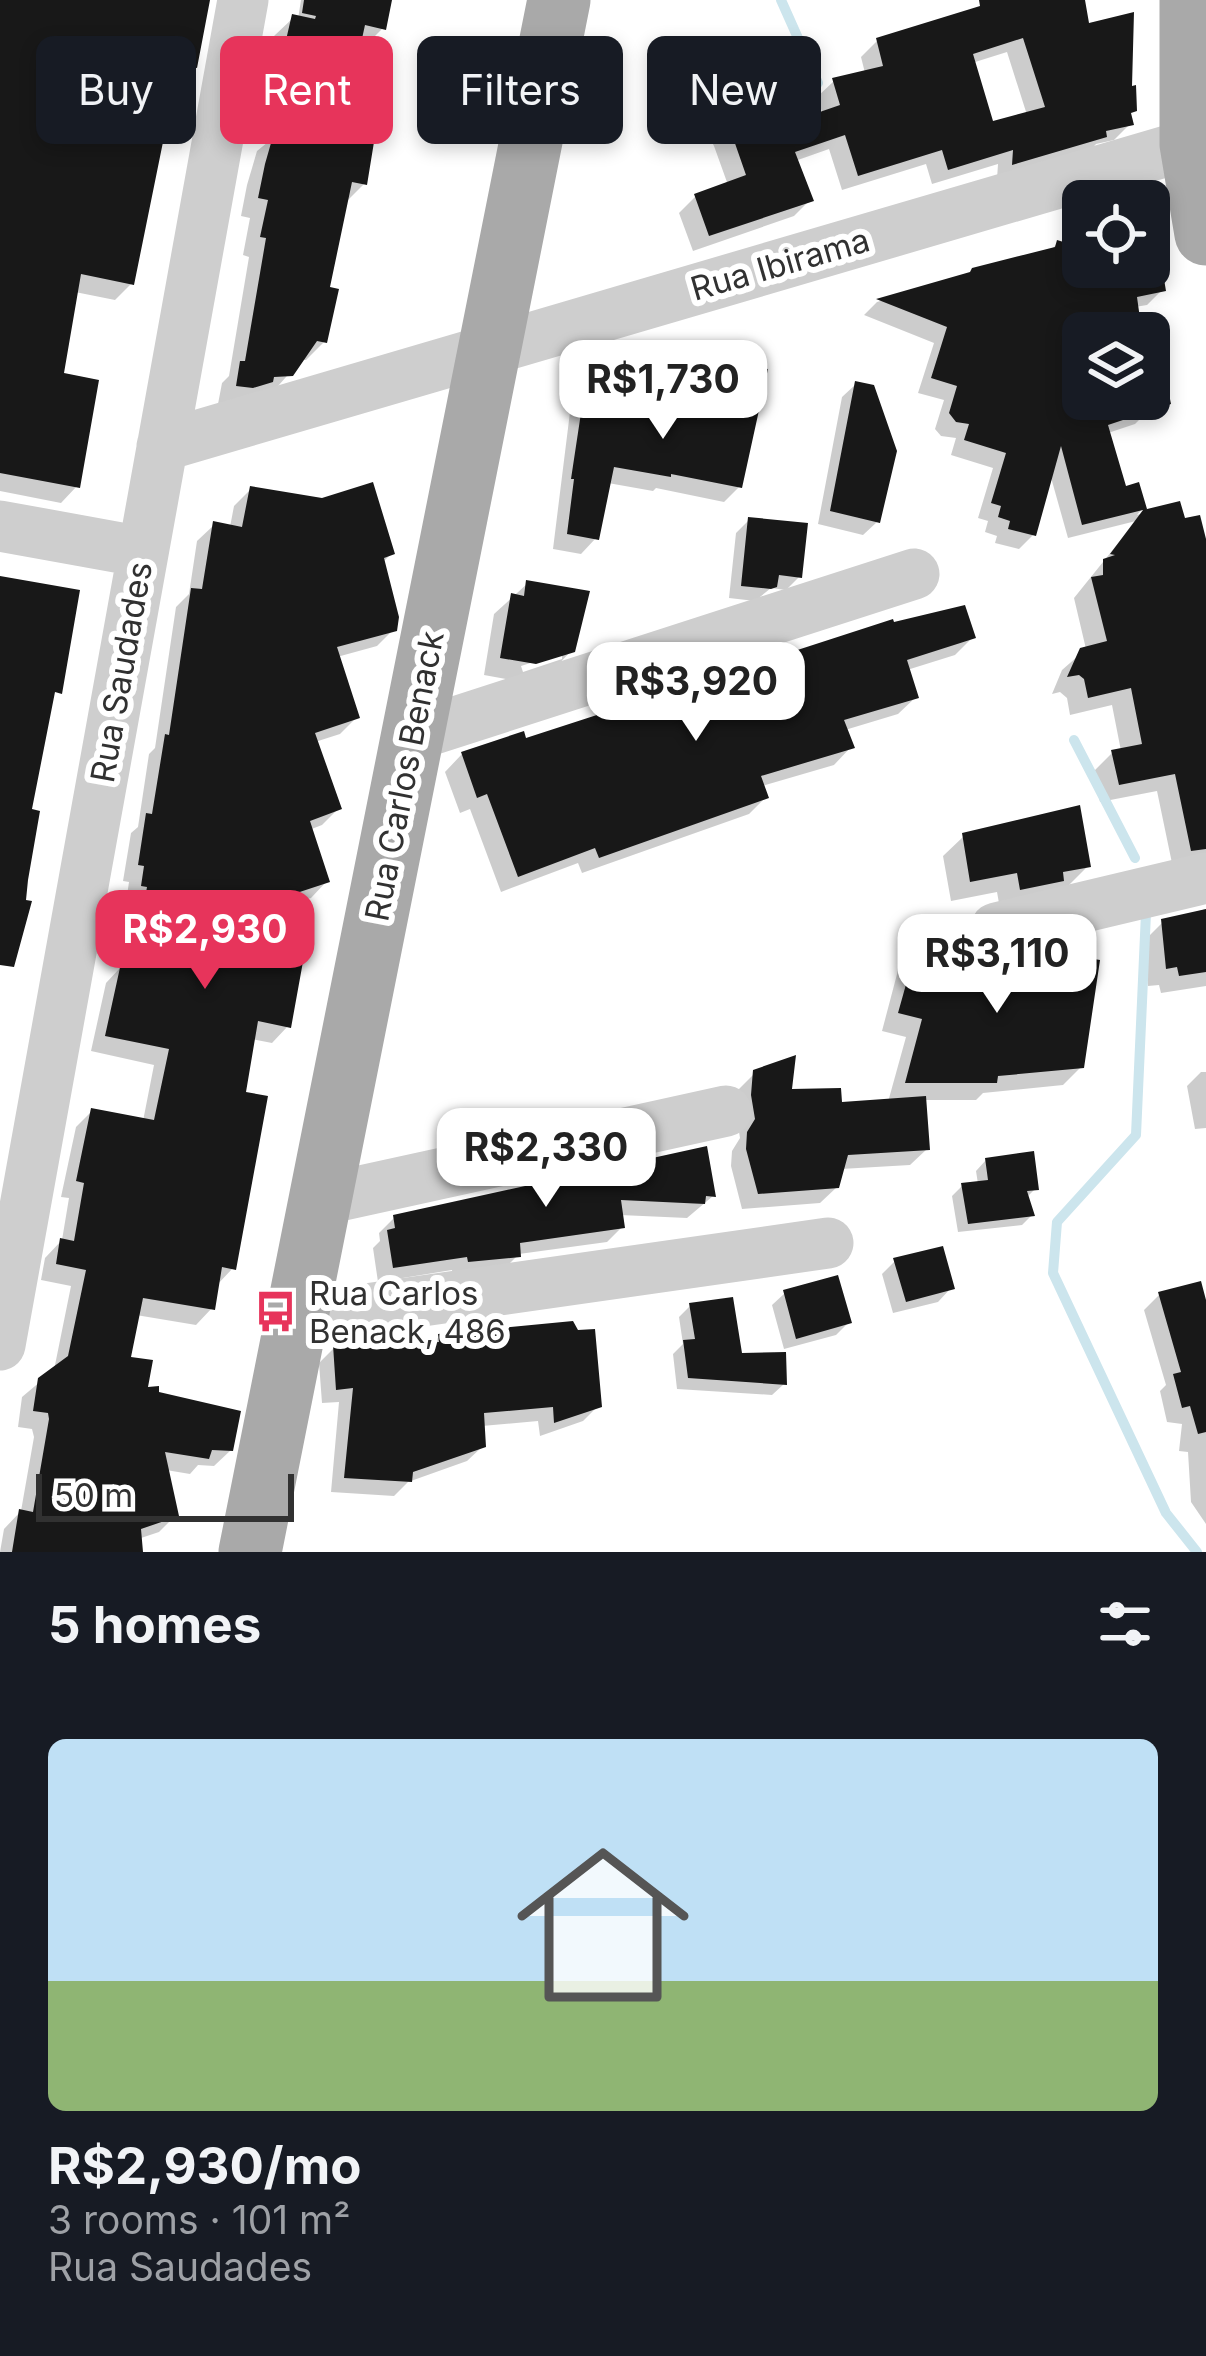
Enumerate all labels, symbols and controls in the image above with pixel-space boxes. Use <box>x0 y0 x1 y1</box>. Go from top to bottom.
chip: Buy <box>36 36 196 144</box>
chip: Rent <box>220 36 393 144</box>
chip: Filters <box>417 36 623 144</box>
chip: New <box>647 36 821 144</box>
map controls <box>1062 180 1170 420</box>
button: locate <box>1062 180 1170 288</box>
street label: Rua Ibirama <box>686 219 874 309</box>
button: layers <box>1062 312 1170 420</box>
pin: R$1,730 <box>552 340 774 442</box>
text: R$1,730 <box>586 355 740 402</box>
street label: Rua Saudades <box>82 559 160 785</box>
street label: Rua Carlos Benack <box>356 628 452 924</box>
pin: R$3,920 <box>585 642 807 744</box>
text: R$3,920 <box>614 657 778 704</box>
pin: R$2,930 <box>94 890 316 992</box>
text: R$2,930 <box>122 905 288 952</box>
pin: R$3,110 <box>886 914 1108 1016</box>
text: R$3,110 <box>925 929 1069 976</box>
pin: R$2,330 <box>435 1108 657 1210</box>
text: R$2,330 <box>464 1123 628 1170</box>
place label: Rua Carlos Benack, 486 <box>309 1273 506 1351</box>
bus stop icon: Rua Carlos Benack, 486 <box>252 1289 298 1335</box>
scale bar <box>36 1468 294 1521</box>
text: 50 m <box>54 1475 133 1515</box>
icon: filters <box>1092 1591 1158 1657</box>
text: 5 homes <box>48 1594 261 1655</box>
icon: home <box>495 1817 711 2033</box>
text: R$2,930/mo <box>48 2135 361 2196</box>
text: 3 rooms · 101 m² <box>48 2196 350 2243</box>
text: Rua Saudades <box>48 2243 312 2290</box>

